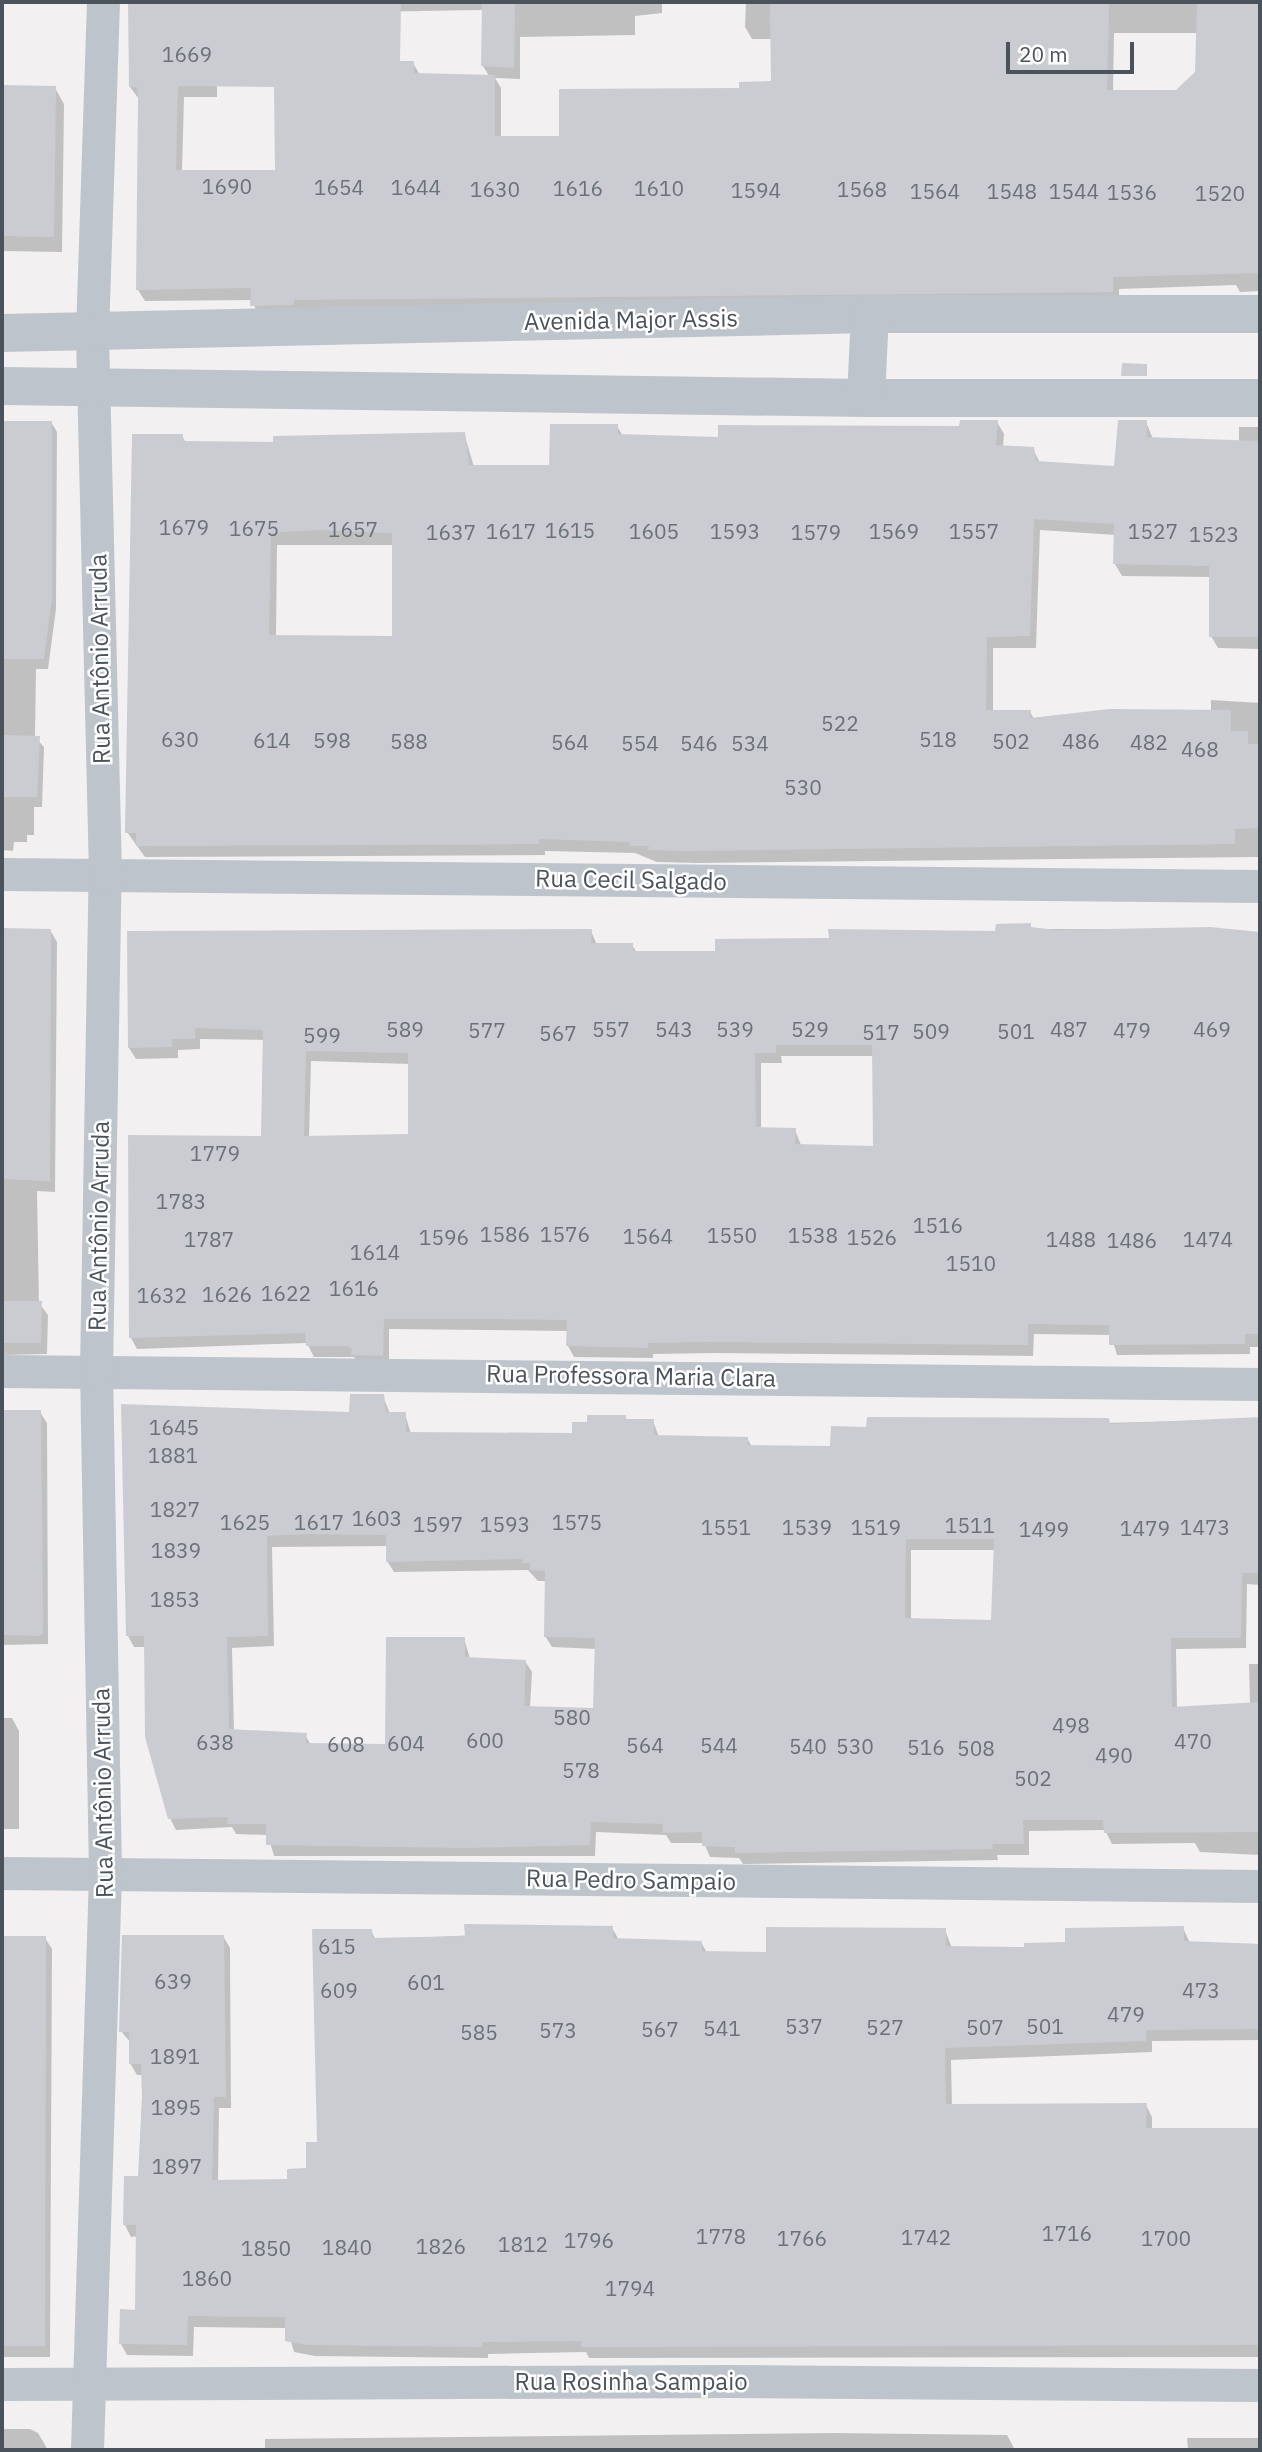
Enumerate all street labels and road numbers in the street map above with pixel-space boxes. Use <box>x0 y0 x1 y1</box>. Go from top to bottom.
street label: Avenida Major Assis <box>524 304 738 336</box>
street label: Rua Antônio Arruda <box>84 554 116 764</box>
street label: Rua Cecil Salgado <box>535 864 727 896</box>
street label: Rua Antônio Arruda <box>83 1121 115 1331</box>
street label: Rua Professora Maria Clara <box>486 1359 776 1393</box>
street label: Rua Antônio Arruda <box>87 1688 119 1898</box>
street label: Rua Pedro Sampaio <box>526 1864 736 1896</box>
street label: Rua Rosinha Sampaio <box>514 2368 748 2396</box>

